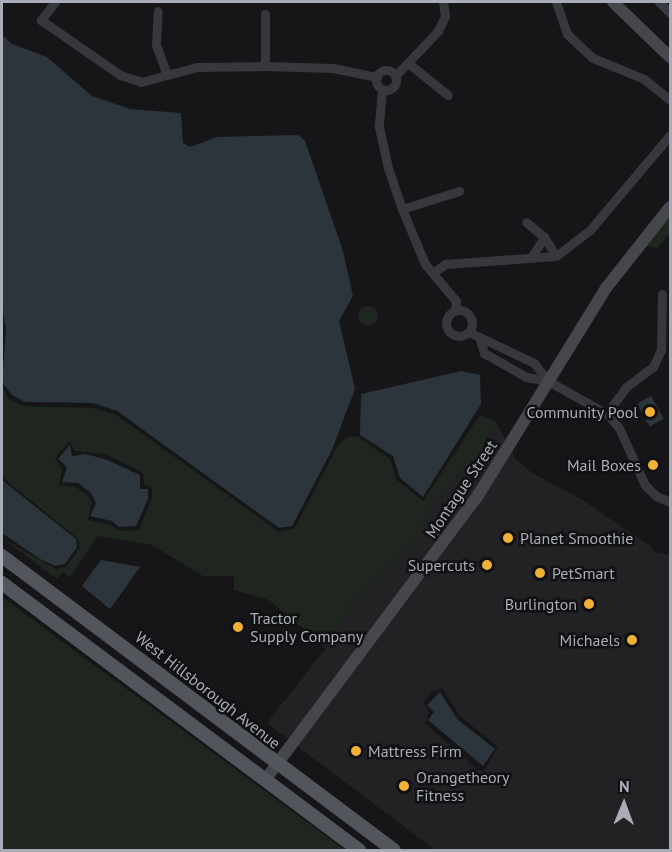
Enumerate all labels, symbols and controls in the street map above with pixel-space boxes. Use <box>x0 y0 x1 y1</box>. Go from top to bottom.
place label: Community Pool <box>526 402 638 422</box>
marker: Community Pool <box>643 405 657 419</box>
street label: Montague Street <box>421 436 501 542</box>
place label: Mail Boxes <box>567 455 641 475</box>
marker: Mail Boxes <box>646 458 660 472</box>
place label: Planet Smoothie <box>520 528 633 548</box>
marker: Planet Smoothie <box>501 531 515 545</box>
place label: Supercuts <box>408 555 475 575</box>
marker: Supercuts <box>480 558 494 572</box>
place label: PetSmart <box>552 563 615 583</box>
marker: PetSmart <box>533 566 547 580</box>
place label: Burlington <box>505 594 577 614</box>
marker: Burlington <box>582 597 596 611</box>
place label: Tractor Supply Company <box>250 608 364 646</box>
marker: Tractor Supply Company <box>231 620 245 634</box>
street label: West Hillsborough Avenue <box>131 627 285 753</box>
place label: Michaels <box>560 630 620 650</box>
marker: Michaels <box>625 633 639 647</box>
place label: Mattress Firm <box>368 741 462 761</box>
marker: Mattress Firm <box>349 744 363 758</box>
place label: Orangetheory Fitness <box>416 767 509 805</box>
north arrow <box>594 774 654 834</box>
text: N <box>619 776 630 796</box>
marker: Orangetheory Fitness <box>397 779 411 793</box>

